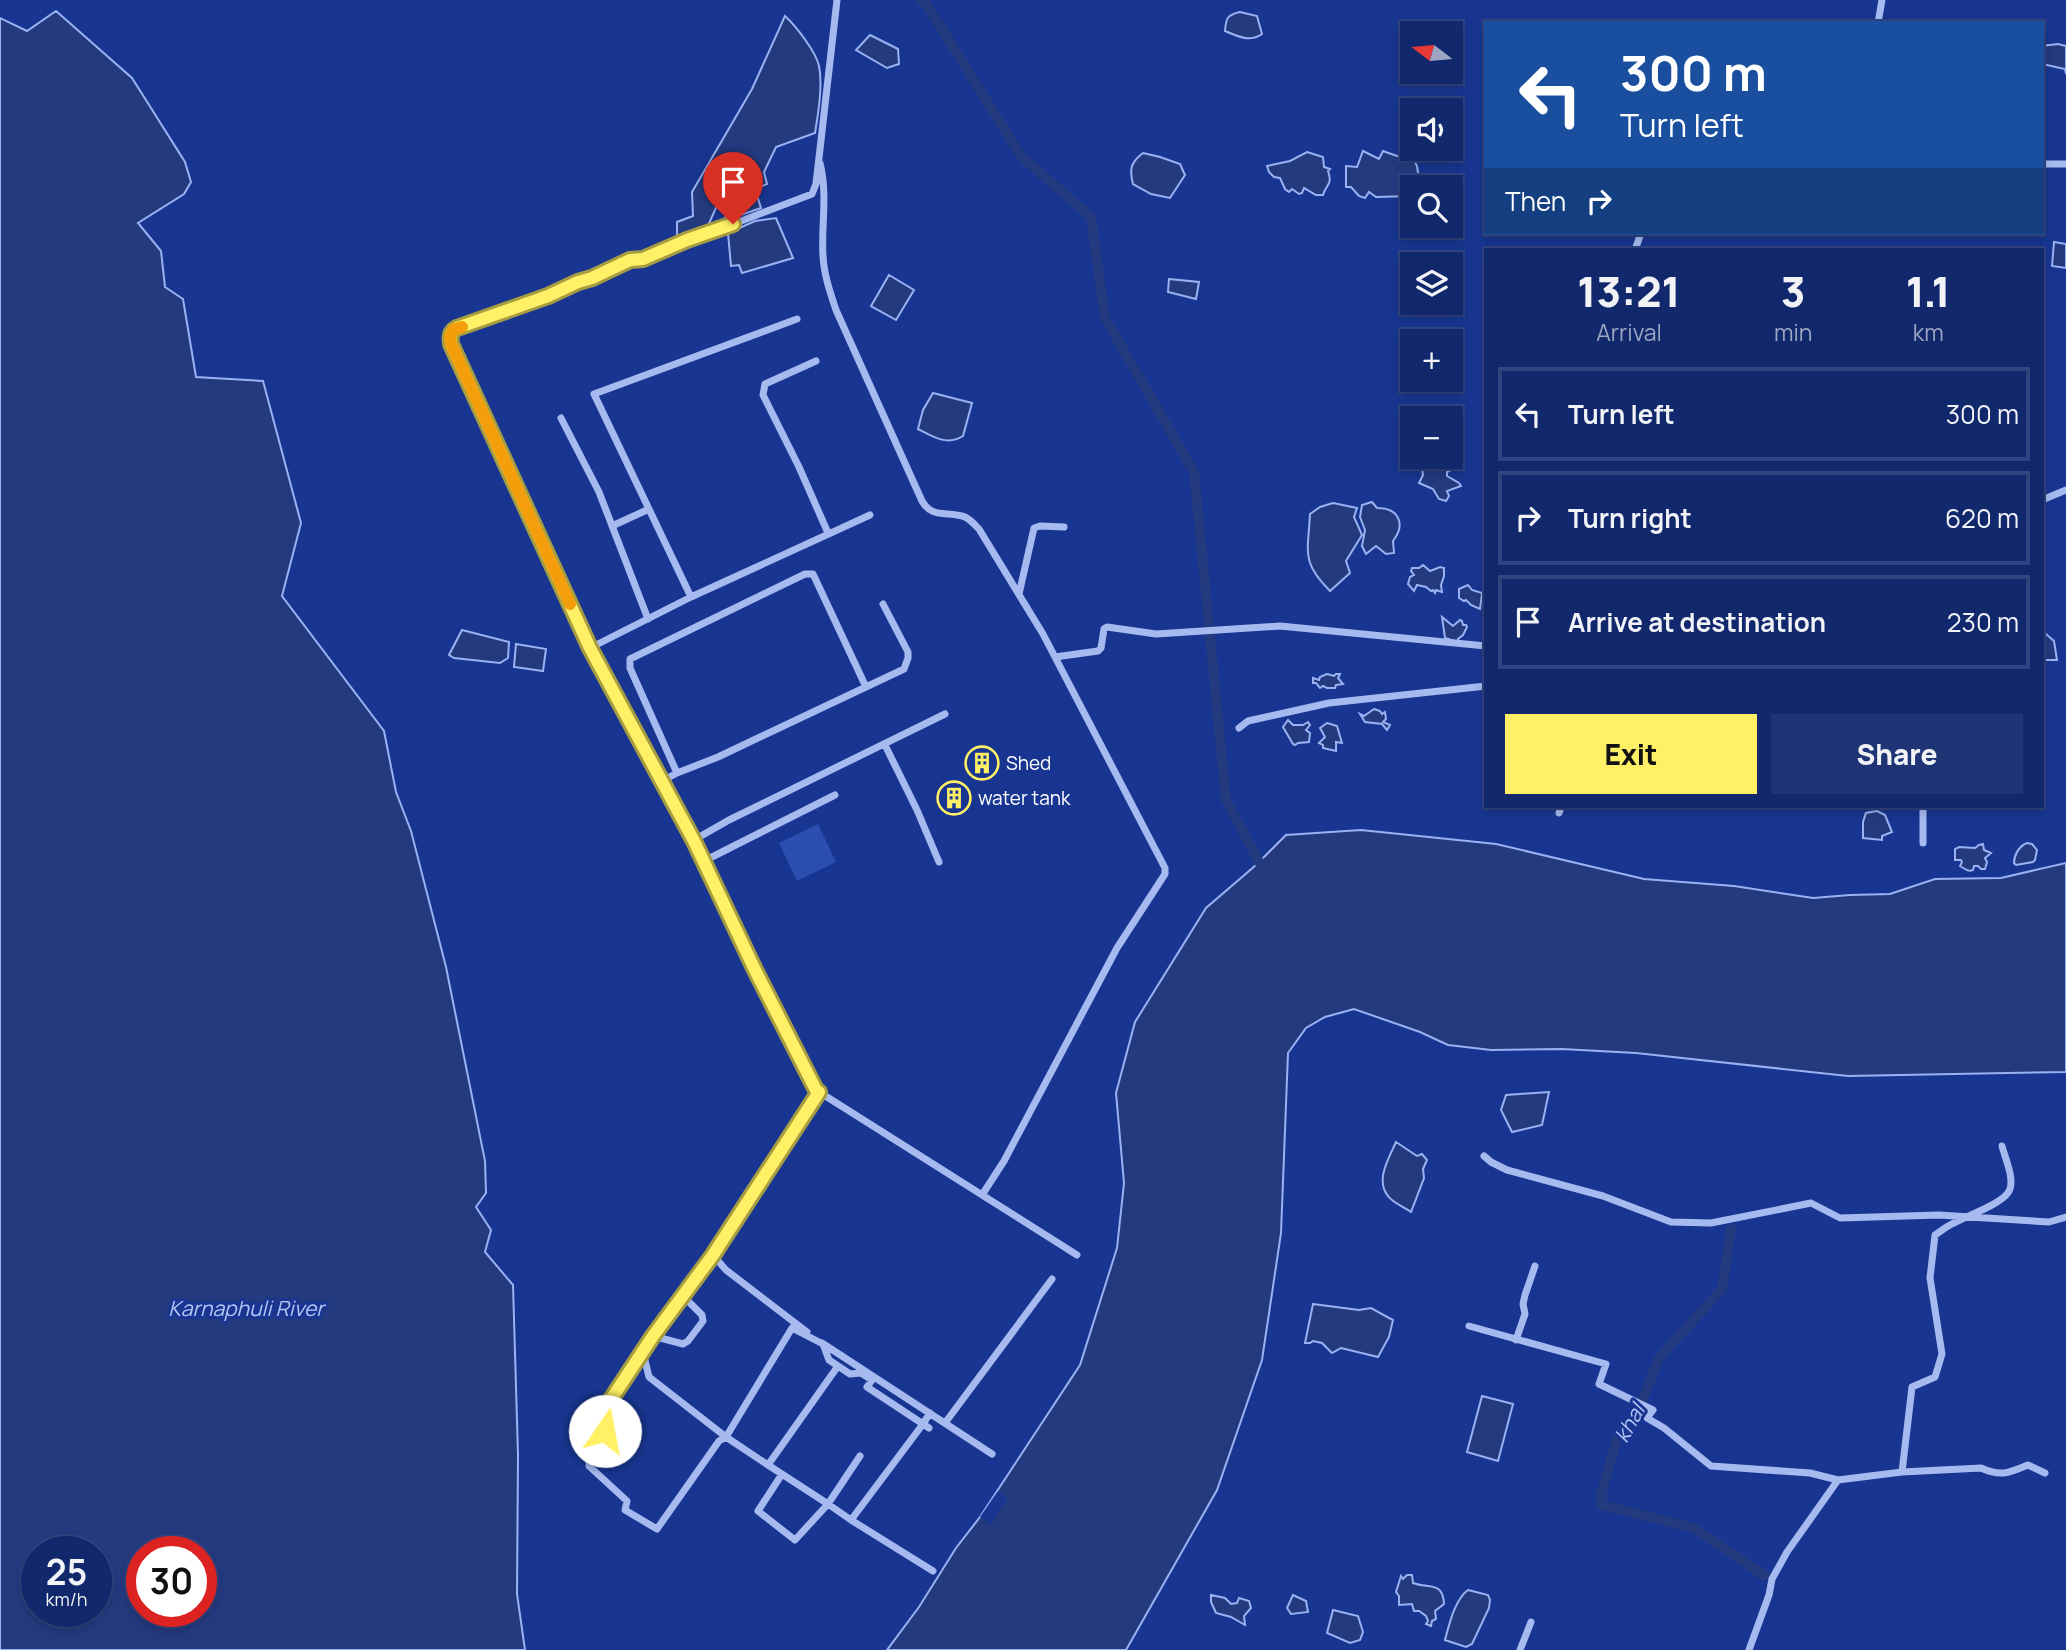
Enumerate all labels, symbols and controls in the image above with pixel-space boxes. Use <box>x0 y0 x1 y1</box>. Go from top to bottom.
north arrow <box>1400 21 1463 84</box>
map controls <box>1400 21 1463 469</box>
text: 300 m <box>1620 39 1767 106</box>
icon: left <box>1505 49 1596 140</box>
button: sound <box>1400 98 1463 161</box>
text: Turn left <box>1620 103 1744 147</box>
pin <box>703 152 763 224</box>
icon: arrive <box>714 163 752 201</box>
button: search <box>1400 175 1463 238</box>
icon: right <box>1580 182 1618 220</box>
text: Then <box>1505 183 1566 219</box>
button: layers <box>1400 252 1463 315</box>
text: 13:21 <box>1577 262 1681 320</box>
text: 3 <box>1781 262 1806 320</box>
text: 1.1 <box>1906 262 1951 320</box>
text: Arrival <box>1596 316 1662 348</box>
text: min <box>1774 316 1813 348</box>
text: km <box>1913 316 1944 348</box>
button: + <box>1400 329 1463 392</box>
icon: left <box>1509 395 1547 433</box>
text: Turn left <box>1568 396 1675 432</box>
text: 300 m <box>1946 396 2019 432</box>
button: − <box>1400 406 1463 469</box>
icon: right <box>1509 499 1547 537</box>
text: Turn right <box>1568 500 1692 536</box>
text: 620 m <box>1945 500 2019 536</box>
icon: arrive <box>1509 603 1547 641</box>
text: Arrive at destination <box>1568 604 1826 640</box>
text: 230 m <box>1947 604 2019 640</box>
button: Exit <box>1505 714 1757 794</box>
button: Share <box>1771 714 2023 794</box>
building icon: Shed <box>963 744 1001 782</box>
place label: Shed <box>1006 750 1051 776</box>
building icon: water tank <box>935 779 973 817</box>
place label: water tank <box>978 785 1071 811</box>
water label: Karnaphuli River <box>168 1294 326 1322</box>
position arrow <box>568 1394 642 1468</box>
water label: khal <box>1607 1396 1652 1447</box>
speed limit sign: 30 <box>126 1536 217 1627</box>
text: 25 <box>46 1548 87 1596</box>
text: km/h <box>46 1587 87 1611</box>

